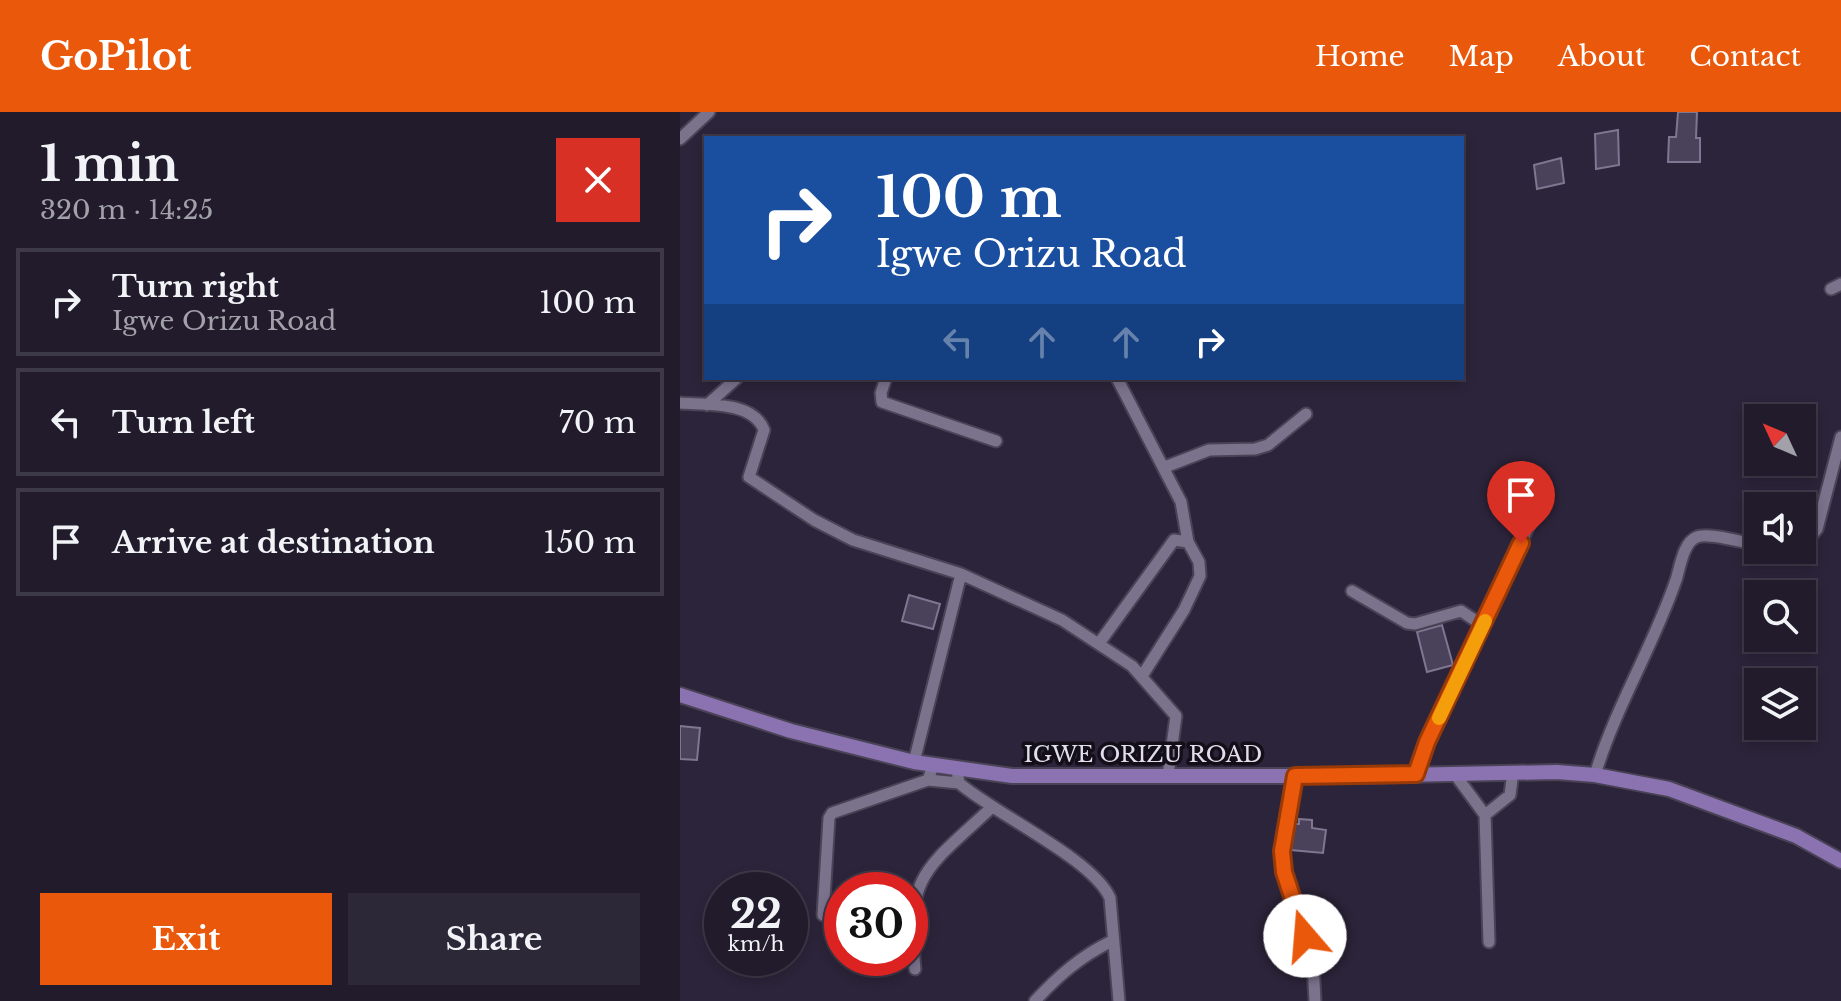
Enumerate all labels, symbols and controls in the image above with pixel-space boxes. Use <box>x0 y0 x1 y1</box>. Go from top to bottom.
text: GoPilot <box>40 33 192 80</box>
text: Home <box>1315 39 1405 74</box>
text: Map <box>1449 39 1514 74</box>
text: About <box>1558 39 1645 74</box>
text: Contact <box>1689 39 1801 74</box>
text: 1 min <box>40 134 179 194</box>
button: close <box>556 138 640 222</box>
text: 100 m <box>876 163 1062 232</box>
icon: right <box>744 168 848 272</box>
text: 320 m · 14:25 <box>40 194 213 226</box>
text: Igwe Orizu Road <box>876 232 1187 277</box>
text: Turn right <box>112 268 279 305</box>
icon: right <box>44 280 88 324</box>
text: 100 m <box>539 284 636 321</box>
text: Igwe Orizu Road <box>112 305 336 337</box>
icon: left <box>936 320 980 364</box>
icon: ahead <box>1020 320 1064 364</box>
icon: ahead <box>1104 320 1148 364</box>
icon: right <box>1188 320 1232 364</box>
icon: left <box>44 400 88 444</box>
text: Turn left <box>112 404 255 441</box>
text: 70 m <box>559 404 636 441</box>
north arrow <box>1744 404 1816 476</box>
map controls <box>1744 404 1816 740</box>
pin <box>1487 461 1555 543</box>
icon: arrive <box>1499 473 1543 517</box>
button: sound <box>1744 492 1816 564</box>
icon: arrive <box>44 520 88 564</box>
text: Arrive at destination <box>112 524 435 561</box>
text: 150 m <box>543 524 636 561</box>
button: search <box>1744 580 1816 652</box>
button: layers <box>1744 668 1816 740</box>
street label: IGWE ORIZU ROAD <box>1024 741 1262 768</box>
speed limit sign: 30 <box>824 872 928 976</box>
text: 22 <box>730 889 782 939</box>
button: Exit <box>40 893 332 985</box>
button: Share <box>348 893 640 985</box>
position arrow <box>1263 894 1347 978</box>
text: km/h <box>728 932 784 956</box>

